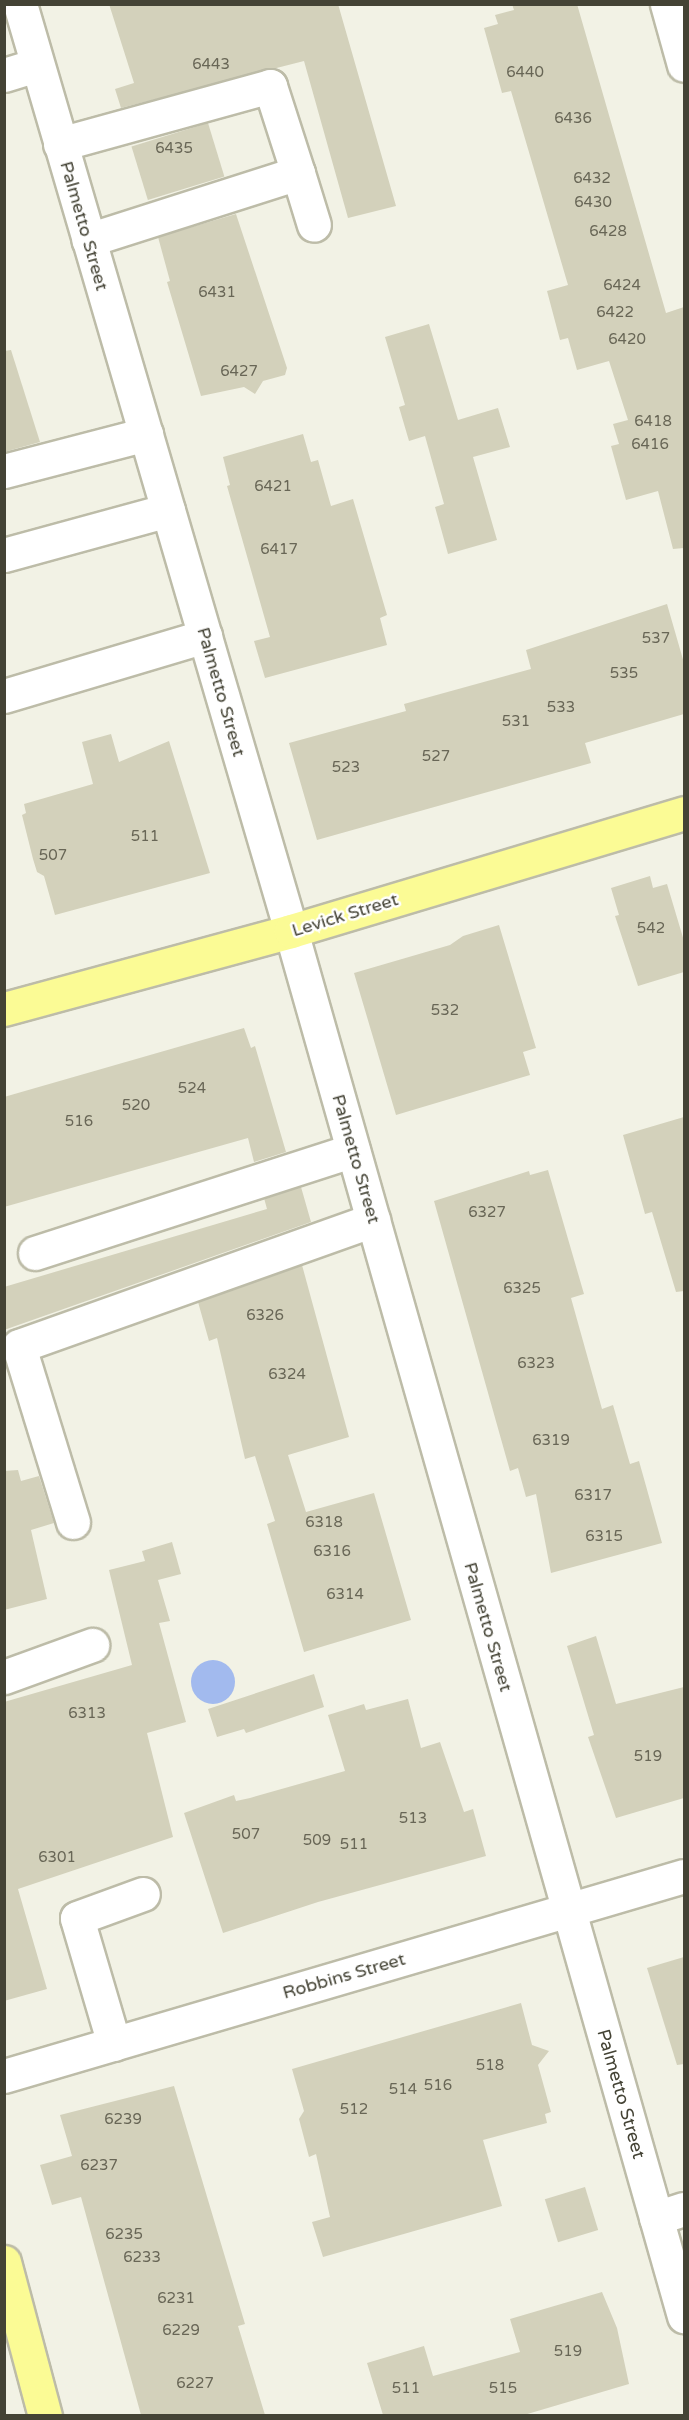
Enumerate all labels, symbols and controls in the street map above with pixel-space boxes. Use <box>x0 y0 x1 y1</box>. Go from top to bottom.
house number: 6443 <box>192 56 230 74</box>
house number: 6440 <box>506 64 544 82</box>
house number: 6436 <box>554 110 592 128</box>
house number: 6435 <box>155 140 193 158</box>
street label: Palmetto Street <box>55 159 113 293</box>
house number: 6432 <box>573 170 611 188</box>
house number: 6430 <box>574 194 612 212</box>
house number: 6428 <box>589 223 627 241</box>
house number: 6424 <box>603 277 641 295</box>
house number: 6431 <box>198 284 236 302</box>
house number: 6422 <box>596 304 634 322</box>
house number: 6420 <box>608 331 646 349</box>
house number: 6427 <box>220 363 258 381</box>
house number: 6418 <box>634 413 672 431</box>
house number: 6416 <box>631 436 669 454</box>
house number: 6421 <box>254 478 292 496</box>
house number: 6417 <box>260 541 298 559</box>
street label: Palmetto Street <box>192 625 250 759</box>
house number: 537 <box>642 630 670 648</box>
house number: 535 <box>610 665 638 683</box>
house number: 533 <box>547 699 575 717</box>
house number: 531 <box>502 713 530 731</box>
house number: 527 <box>422 748 450 766</box>
house number: 523 <box>332 759 360 777</box>
house number: 511 <box>131 828 159 846</box>
house number: 507 <box>39 847 67 865</box>
street label: Levick Street <box>289 889 401 941</box>
house number: 542 <box>637 920 665 938</box>
house number: 532 <box>431 1002 459 1020</box>
house number: 524 <box>178 1080 206 1098</box>
street label: Palmetto Street <box>327 1092 385 1226</box>
house number: 520 <box>122 1097 150 1115</box>
house number: 516 <box>65 1113 93 1131</box>
house number: 6327 <box>468 1204 506 1222</box>
house number: 6325 <box>503 1280 541 1298</box>
house number: 6326 <box>246 1307 284 1325</box>
house number: 6323 <box>517 1355 555 1373</box>
house number: 6324 <box>268 1366 306 1384</box>
house number: 6319 <box>532 1432 570 1450</box>
house number: 6317 <box>574 1487 612 1505</box>
house number: 6318 <box>305 1514 343 1532</box>
house number: 6315 <box>585 1528 623 1546</box>
house number: 6316 <box>313 1543 351 1561</box>
street label: Palmetto Street <box>459 1560 517 1694</box>
house number: 6314 <box>326 1586 364 1604</box>
house number: 6313 <box>68 1705 106 1723</box>
house number: 519 <box>634 1748 662 1766</box>
house number: 513 <box>399 1810 427 1828</box>
house number: 507 <box>232 1826 260 1844</box>
house number: 509 <box>303 1832 331 1850</box>
house number: 511 <box>340 1836 368 1854</box>
house number: 6301 <box>38 1849 76 1867</box>
street label: Robbins Street <box>280 1948 408 2004</box>
street label: Palmetto Street <box>592 2027 650 2161</box>
house number: 518 <box>476 2057 504 2075</box>
house number: 516 <box>424 2077 452 2095</box>
house number: 514 <box>389 2081 417 2099</box>
house number: 512 <box>340 2101 368 2119</box>
house number: 6239 <box>104 2111 142 2129</box>
house number: 6237 <box>80 2157 118 2175</box>
house number: 6235 <box>105 2226 143 2244</box>
house number: 6233 <box>123 2249 161 2267</box>
house number: 6231 <box>157 2290 195 2308</box>
house number: 6229 <box>162 2322 200 2340</box>
house number: 519 <box>554 2343 582 2361</box>
house number: 6227 <box>176 2375 214 2393</box>
house number: 511 <box>392 2380 420 2398</box>
house number: 515 <box>489 2380 517 2398</box>

